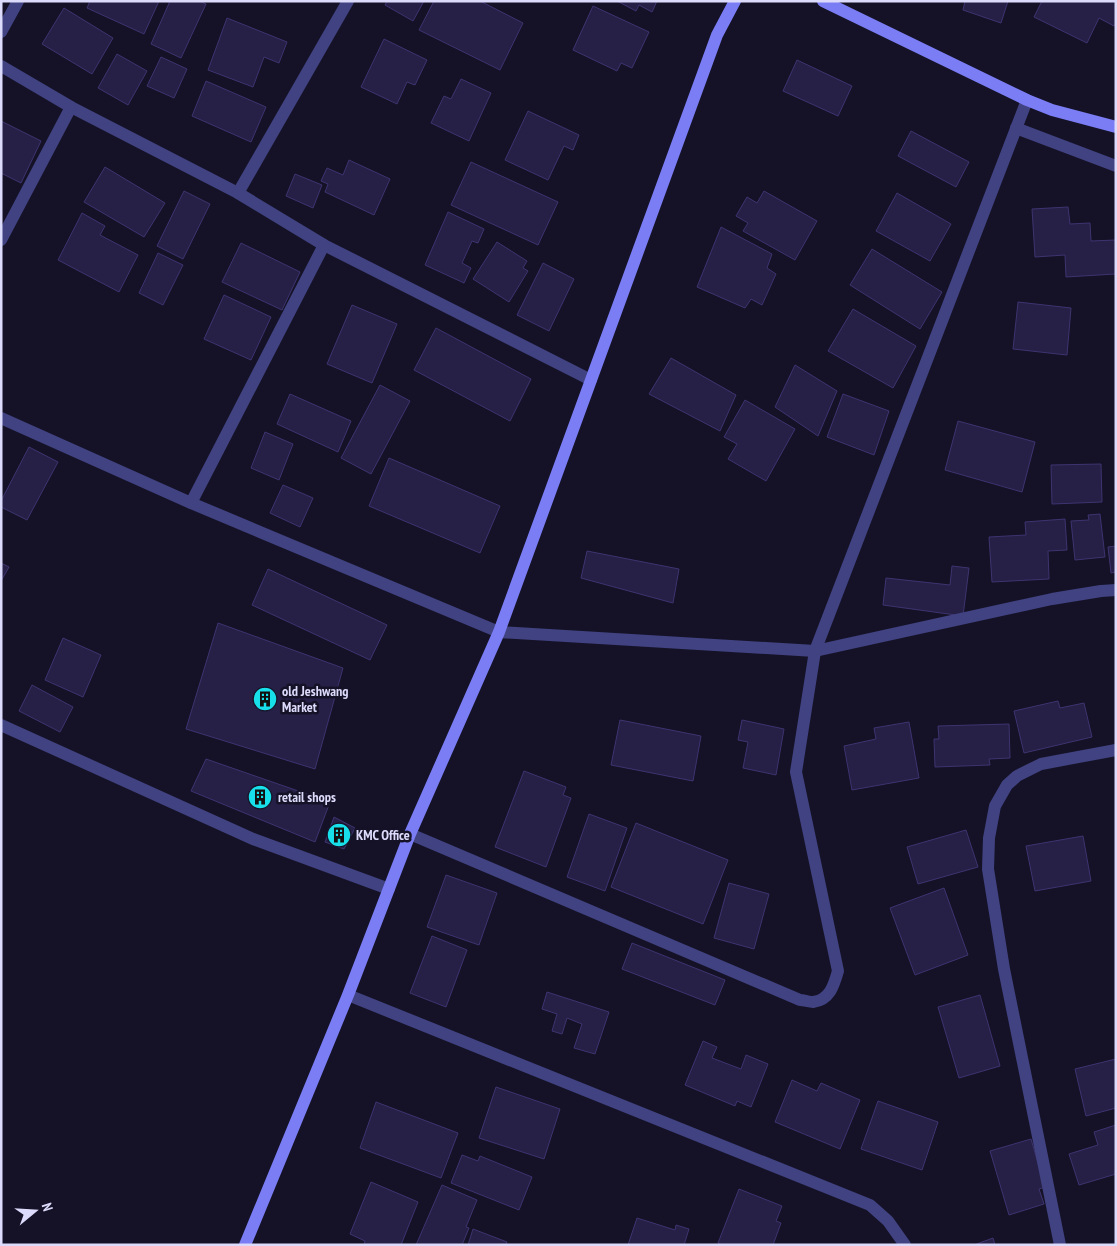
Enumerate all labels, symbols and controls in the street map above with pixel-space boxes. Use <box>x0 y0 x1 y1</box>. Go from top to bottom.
place label: old Jeshwang Market <box>282 682 349 716</box>
building icon: old Jeshwang Market <box>252 686 278 712</box>
building icon: retail shops <box>247 784 273 810</box>
place label: retail shops <box>278 788 336 806</box>
building icon: KMC Office <box>326 822 352 848</box>
place label: KMC Office <box>356 826 410 844</box>
north arrow <box>10 1186 60 1236</box>
text: N <box>38 1201 57 1213</box>

